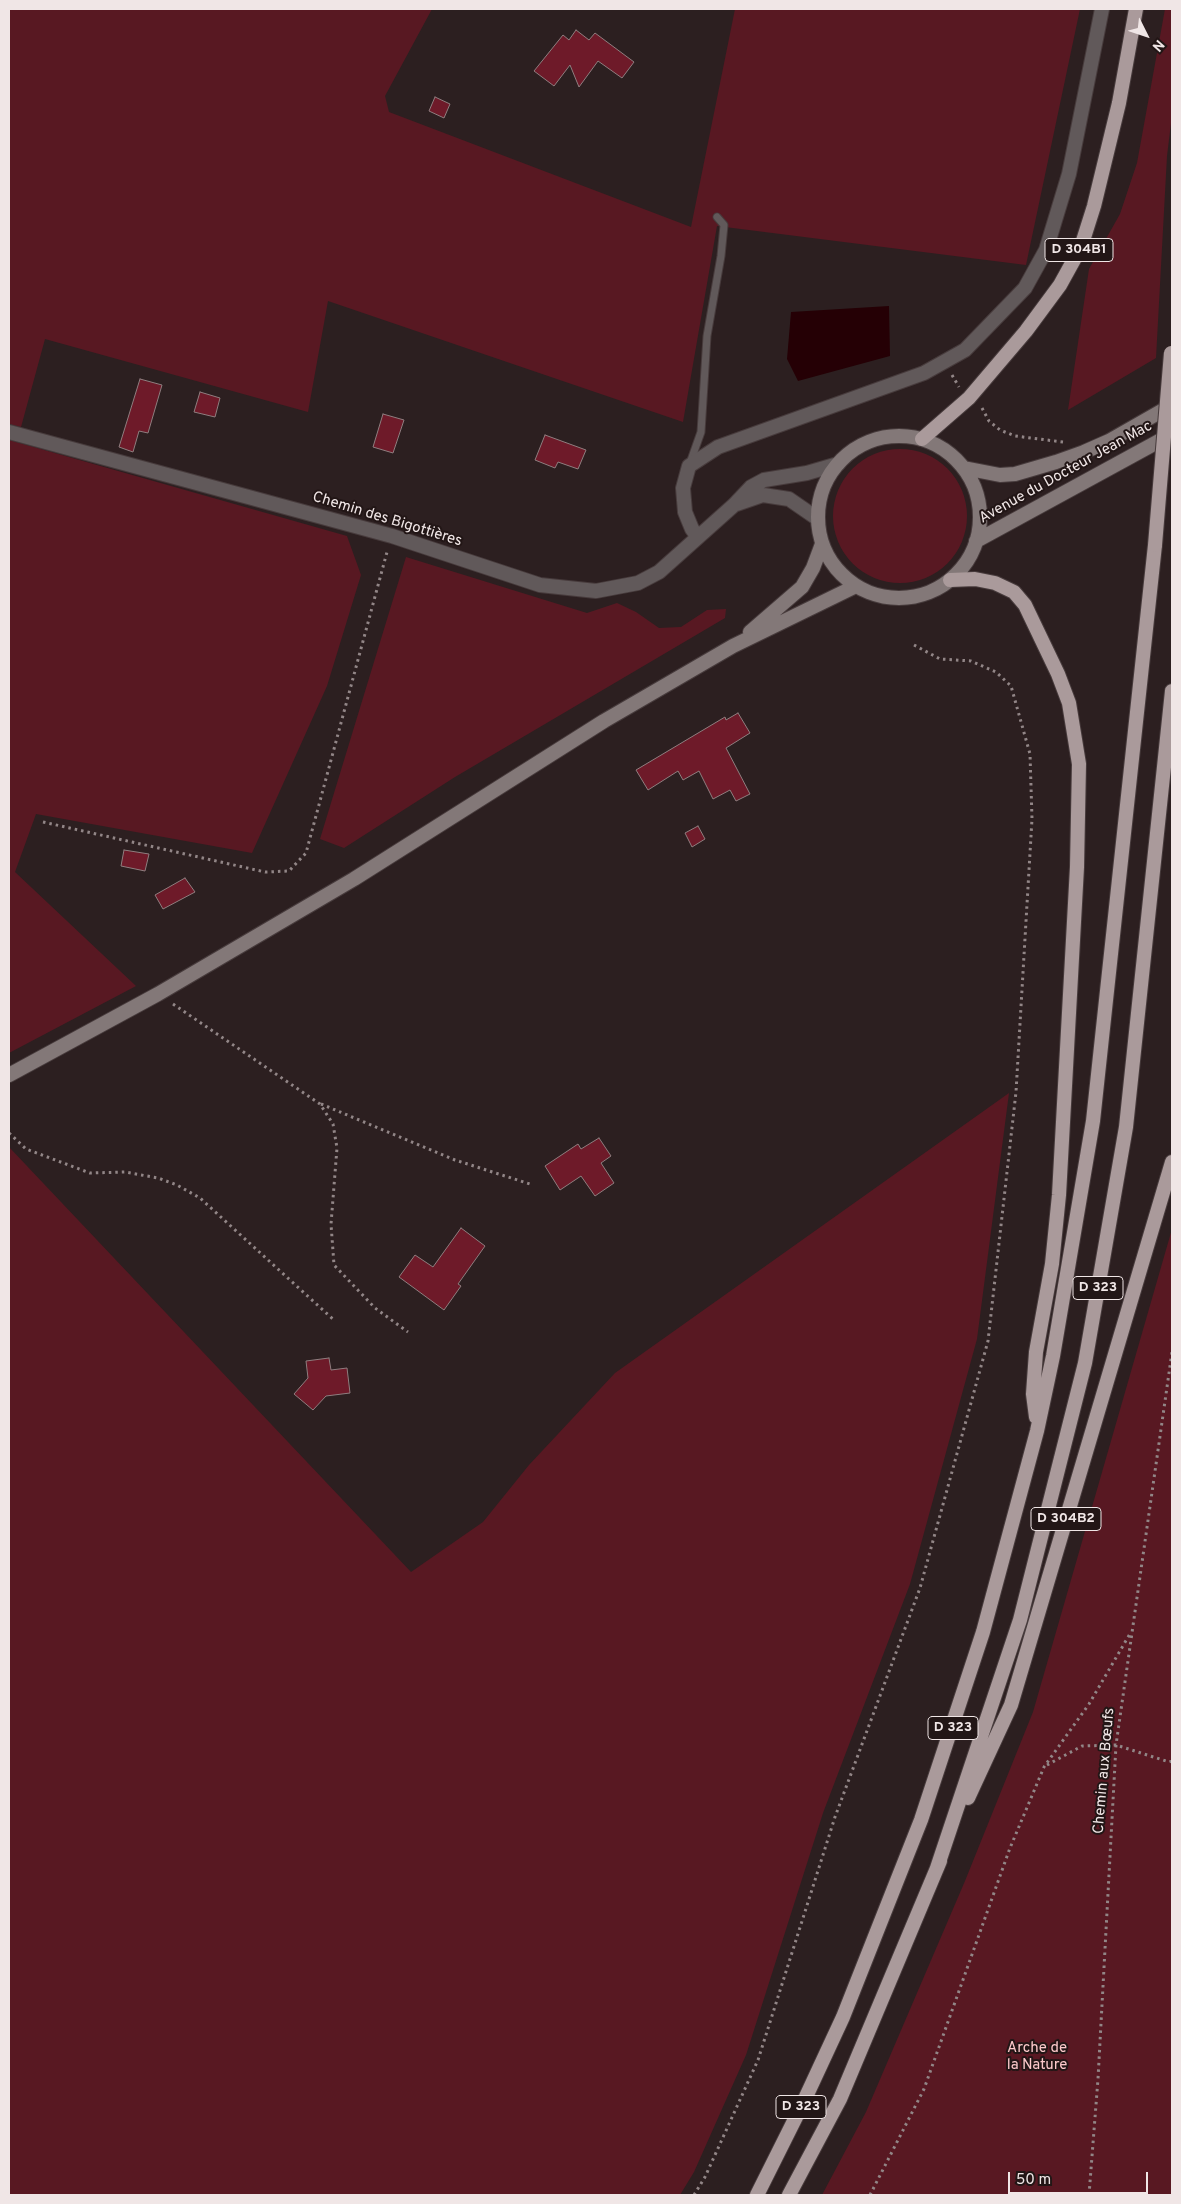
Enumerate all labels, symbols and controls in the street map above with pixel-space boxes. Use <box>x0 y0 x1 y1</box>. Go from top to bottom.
north arrow <box>1121 10 1171 60</box>
text: N <box>1148 36 1167 55</box>
road number: D 304B1 <box>1045 238 1113 262</box>
street label: Avenue du Docteur Jean Mac <box>976 418 1156 528</box>
street label: Chemin des Bigottières <box>310 489 464 551</box>
road number: D 323 <box>1073 1276 1123 1300</box>
road number: D 304B2 <box>1031 1508 1101 1530</box>
street label: Chemin aux Bœufs <box>1091 1707 1119 1835</box>
road number: D 323 <box>928 1716 978 1740</box>
park label: Arche de la Nature <box>1007 2040 1067 2075</box>
road number: D 323 <box>776 2096 826 2118</box>
scale bar <box>1011 2162 1151 2194</box>
text: 50 m <box>1016 2171 1051 2190</box>

